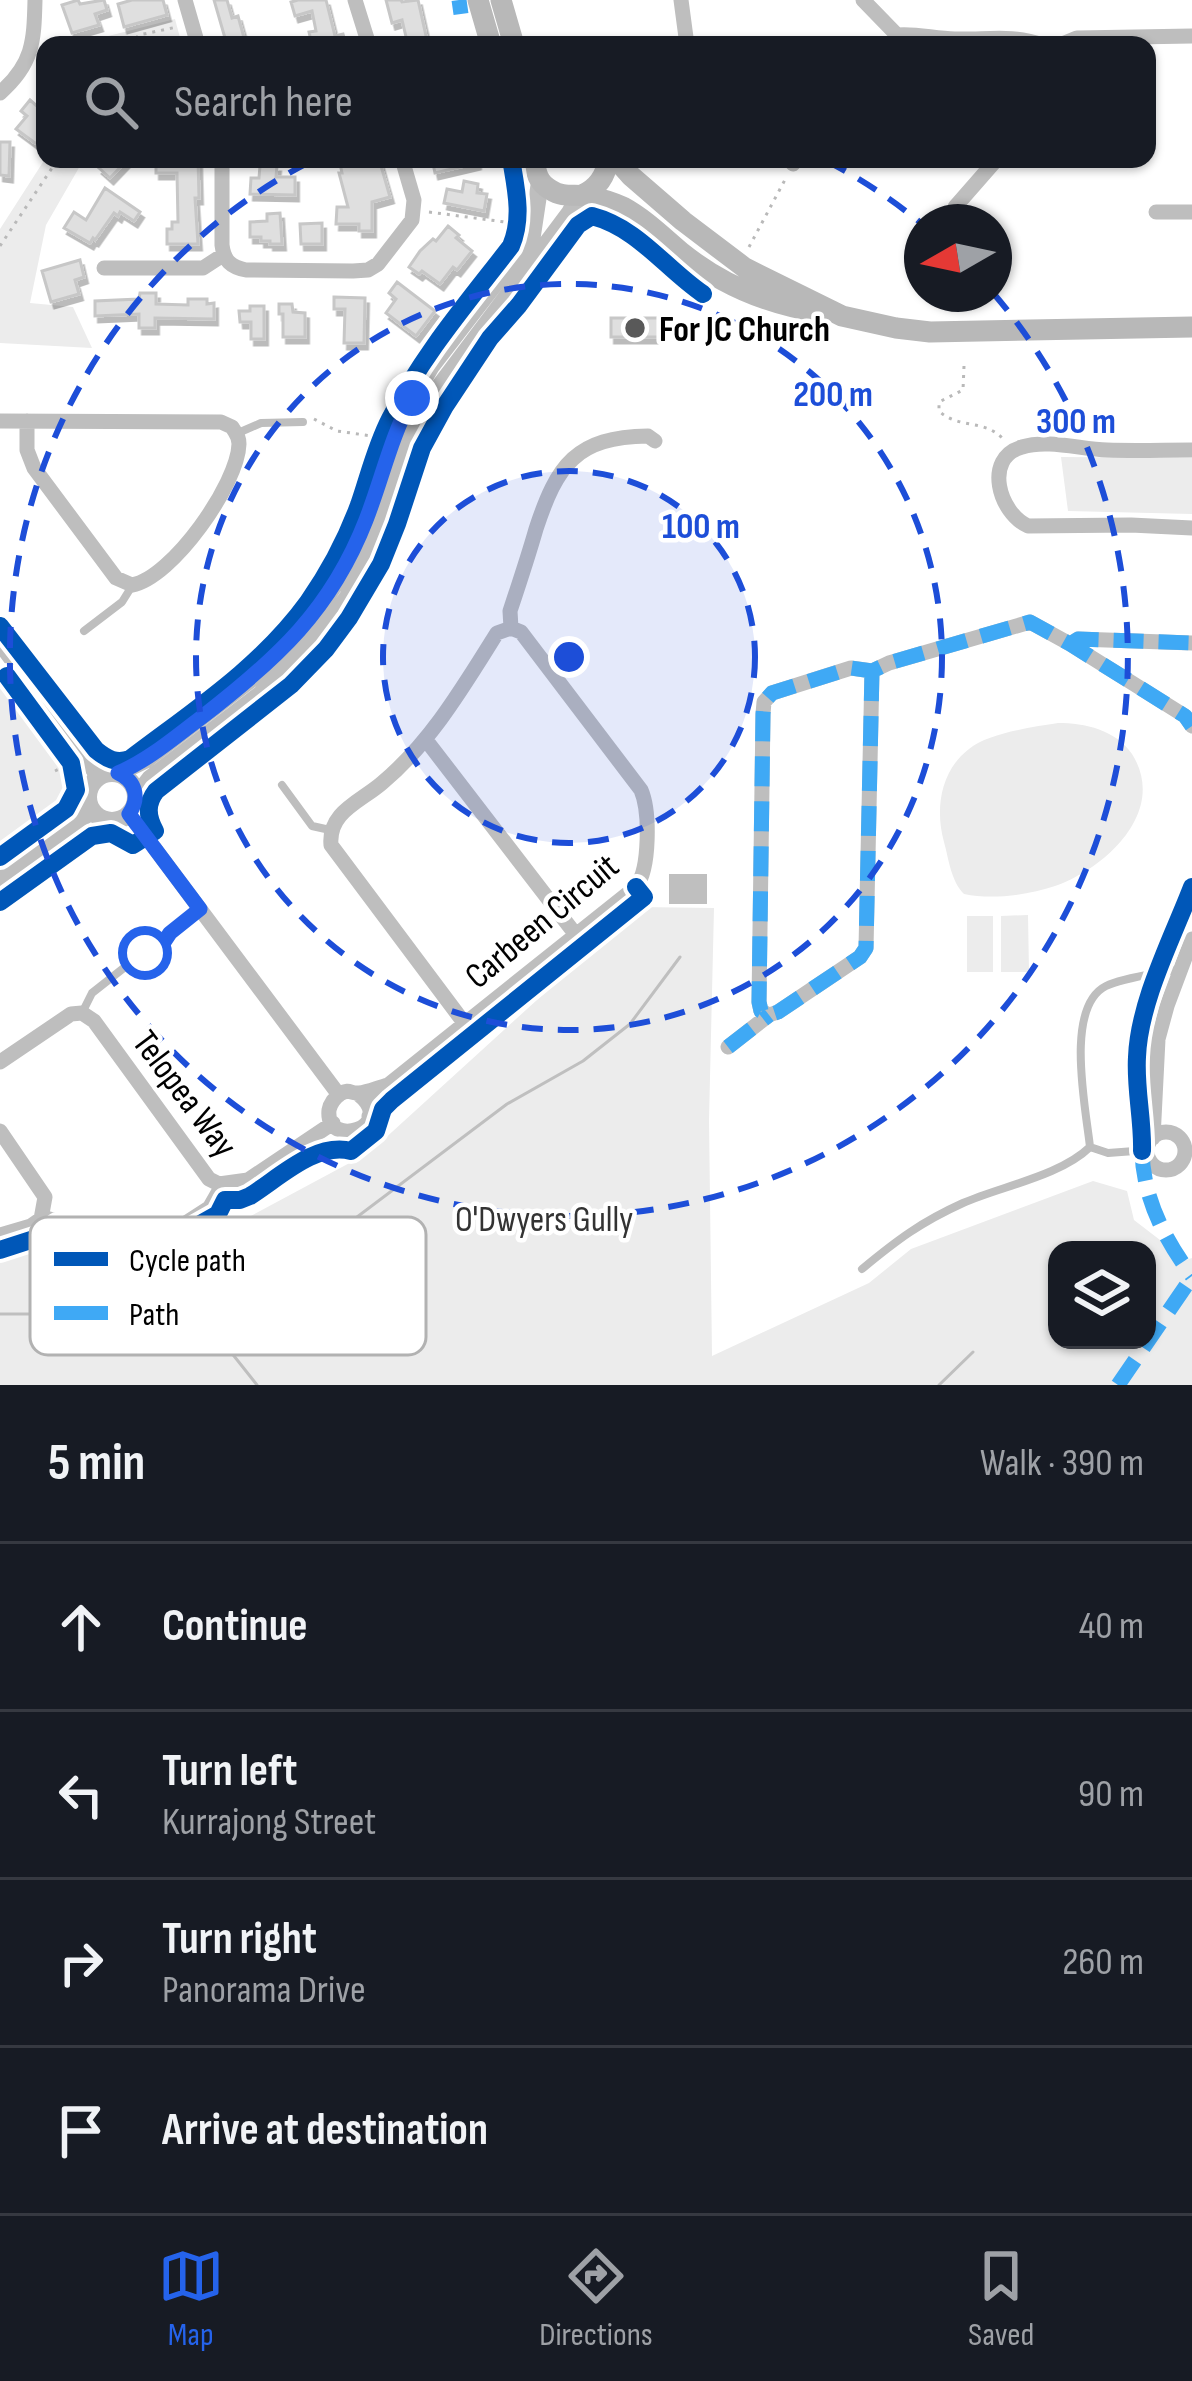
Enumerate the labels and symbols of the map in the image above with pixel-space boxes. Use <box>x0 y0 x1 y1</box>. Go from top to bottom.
north arrow <box>904 204 1012 312</box>
place label: For JC Church <box>659 309 830 352</box>
marker: For JC Church <box>622 315 648 341</box>
route end <box>385 371 439 425</box>
text: 200 m <box>793 374 873 417</box>
text: 300 m <box>1036 401 1116 444</box>
text: 100 m <box>662 506 740 549</box>
centre of rings <box>548 636 590 678</box>
street label: Carbeen Circuit <box>457 845 628 999</box>
route start <box>118 926 172 980</box>
street label: Telopea Way <box>123 1023 246 1166</box>
park label: O'Dwyers Gully <box>455 1199 633 1242</box>
legend <box>30 1217 426 1355</box>
text: Cycle path <box>129 1241 246 1281</box>
text: Path <box>129 1295 179 1335</box>

